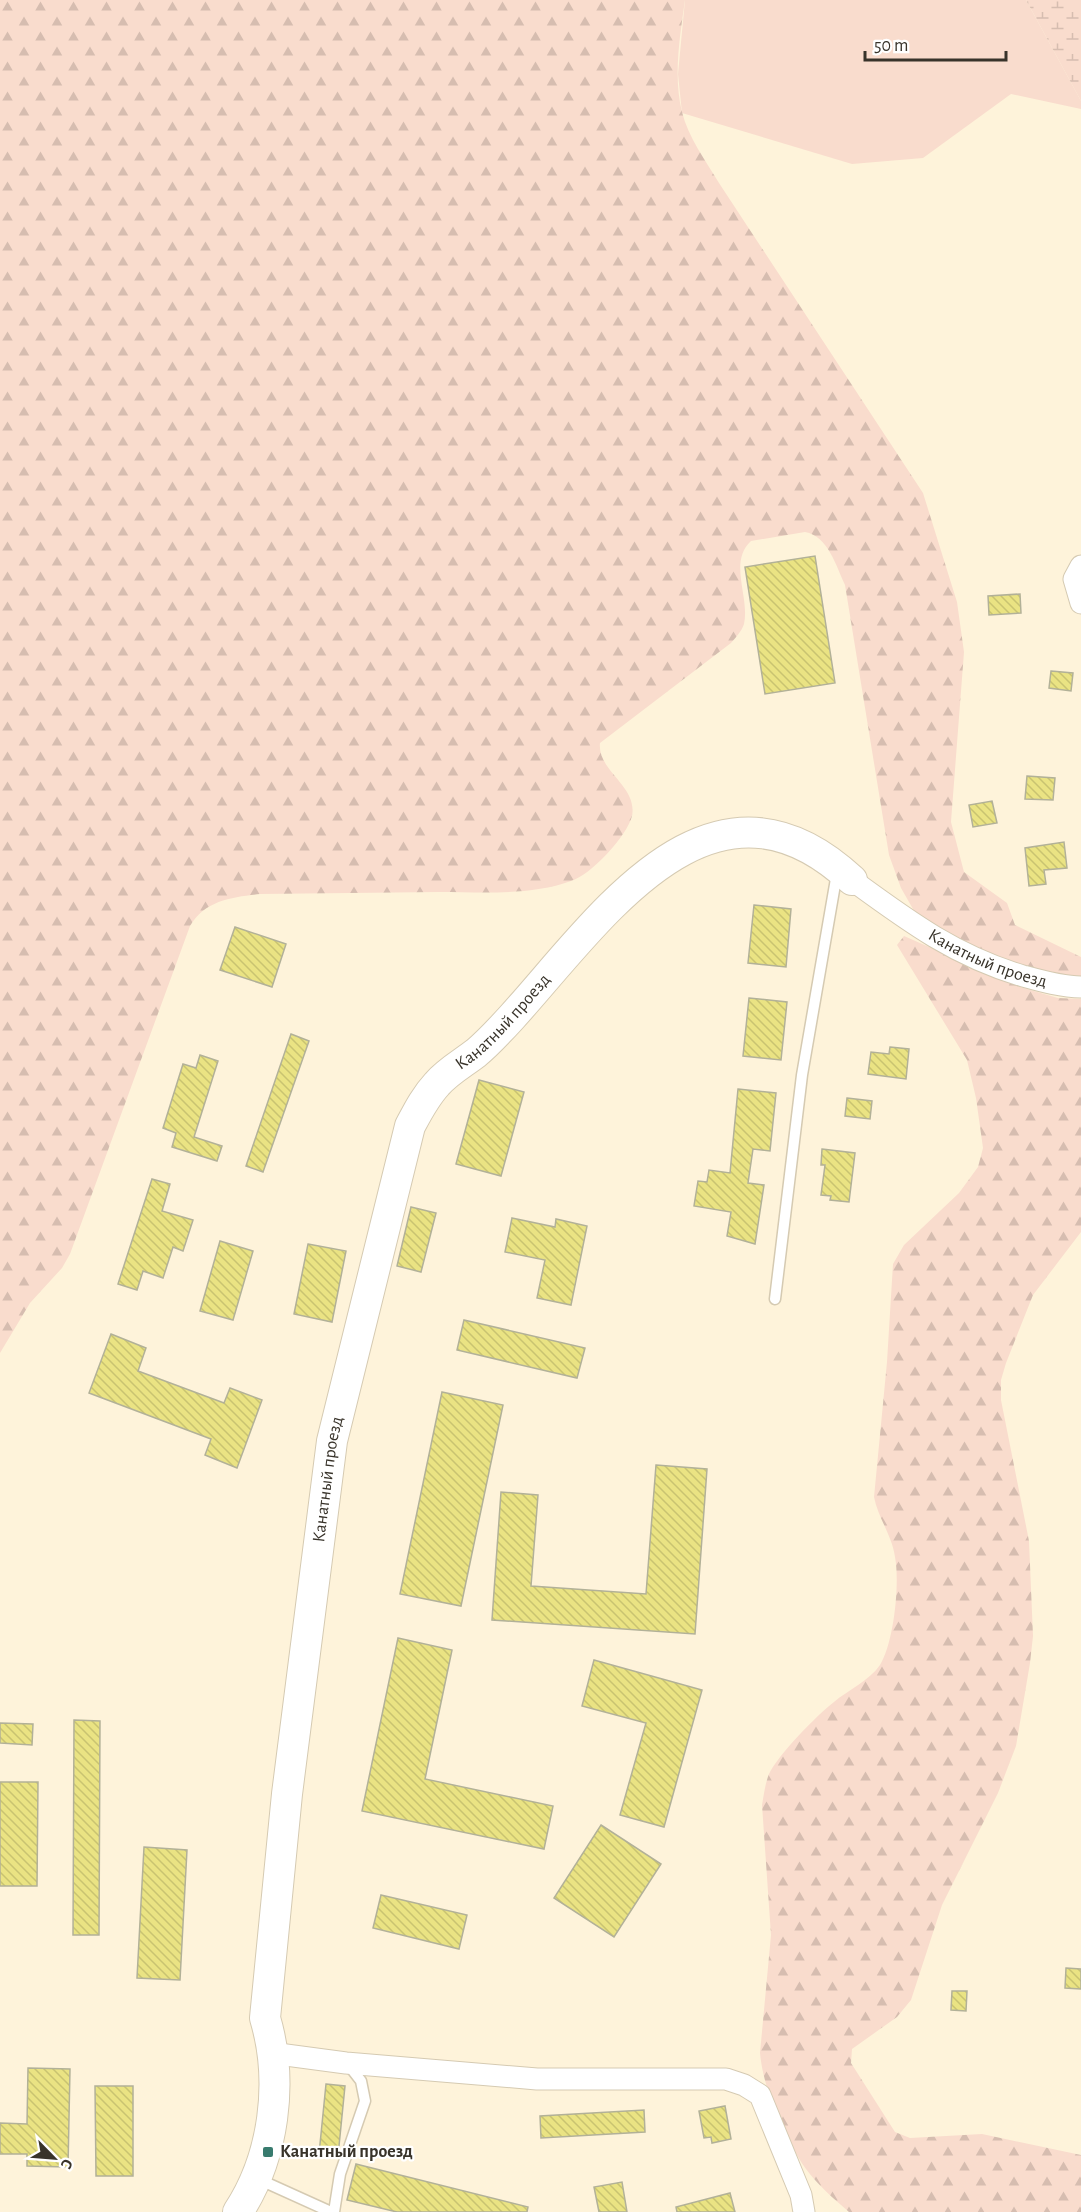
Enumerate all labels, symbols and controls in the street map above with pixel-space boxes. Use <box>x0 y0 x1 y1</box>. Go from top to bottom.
scale bar <box>865 24 1006 62</box>
text: 50 m <box>874 37 908 55</box>
street label: Канатный проезд <box>925 926 1049 991</box>
street label: Канатный проезд <box>452 971 554 1074</box>
street label: Канатный проезд <box>310 1415 347 1544</box>
north arrow <box>24 2128 84 2188</box>
place label: Канатный проезд <box>280 2143 413 2161</box>
marker: Канатный проезд <box>261 2145 275 2159</box>
text: С <box>58 2157 76 2171</box>

